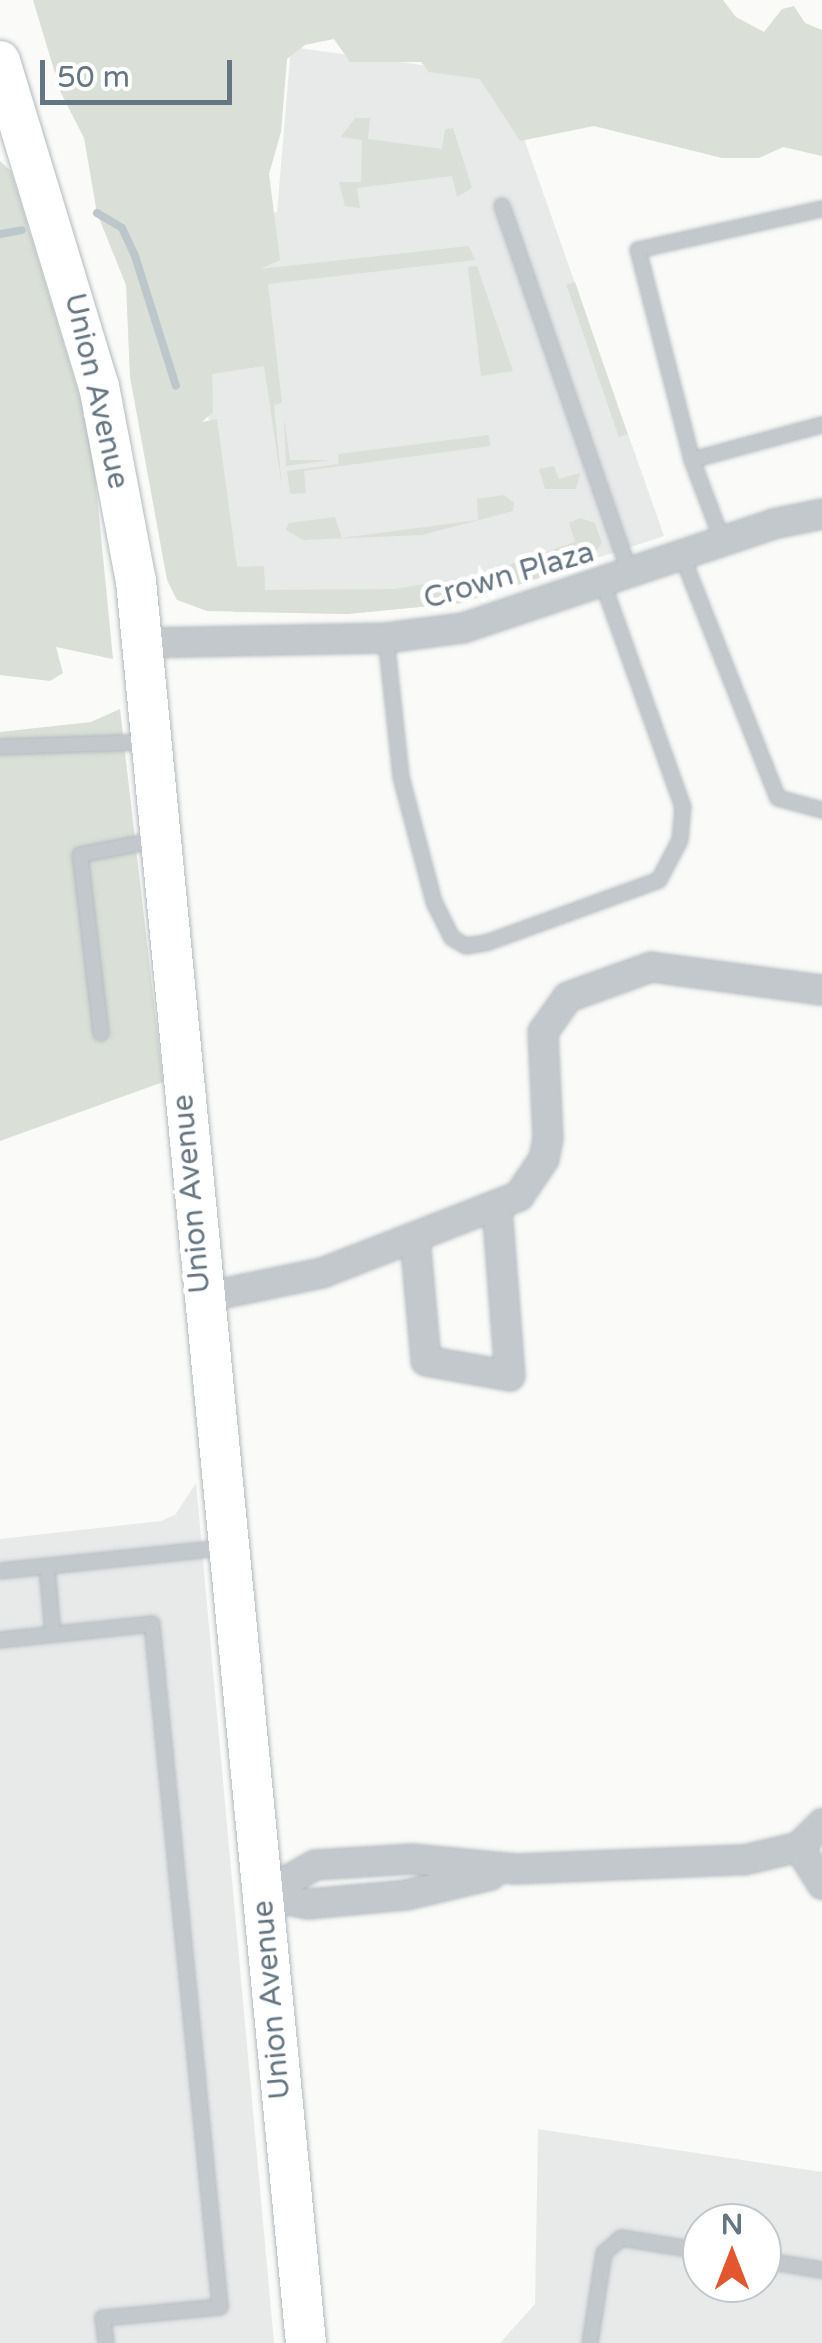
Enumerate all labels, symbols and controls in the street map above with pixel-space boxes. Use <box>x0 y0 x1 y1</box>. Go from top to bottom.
scale bar <box>45 40 238 102</box>
text: 50 m <box>57 59 130 96</box>
street label: Union Avenue <box>56 290 136 492</box>
street label: Crown Plaza <box>420 534 598 618</box>
street label: Union Avenue <box>165 1093 219 1295</box>
street label: Union Avenue <box>245 1899 299 2101</box>
north arrow <box>682 2203 782 2303</box>
text: N <box>721 2208 743 2242</box>

